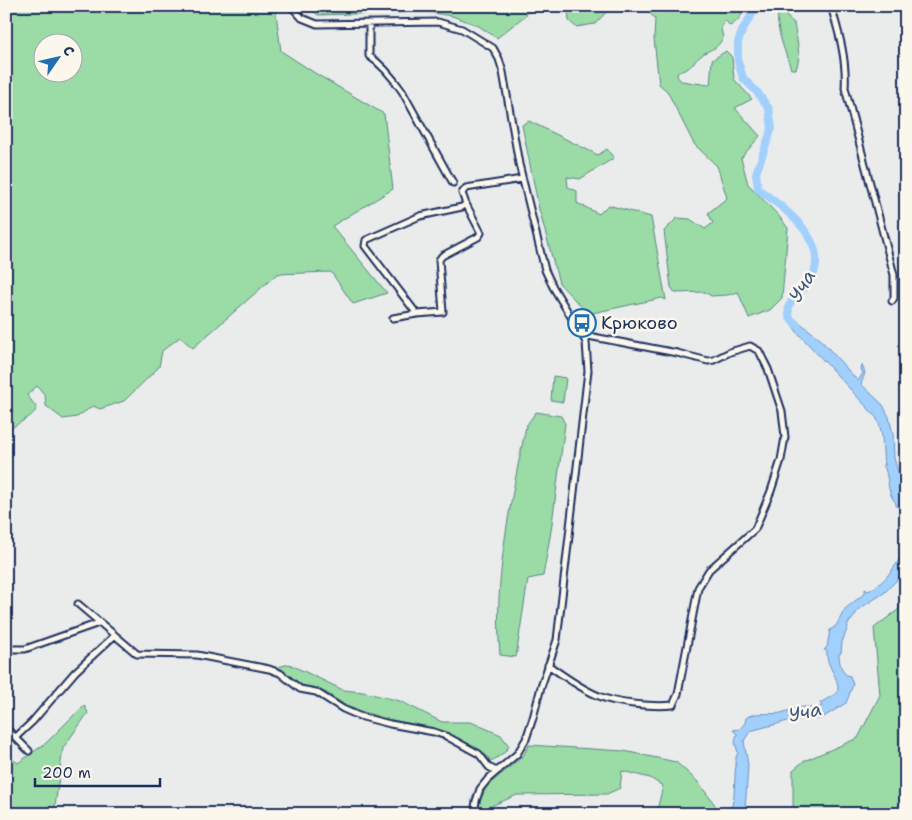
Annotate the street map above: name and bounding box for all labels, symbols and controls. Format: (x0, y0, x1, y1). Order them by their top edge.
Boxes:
north arrow (32, 32, 82, 82)
text: С (59, 42, 79, 59)
water label: Уча (783, 265, 821, 307)
bus stop icon: Крюково (567, 308, 597, 338)
place label: Крюково (601, 311, 678, 335)
water label: Уча (786, 696, 824, 728)
scale bar (35, 755, 160, 787)
text: 200 m (42, 763, 91, 783)

